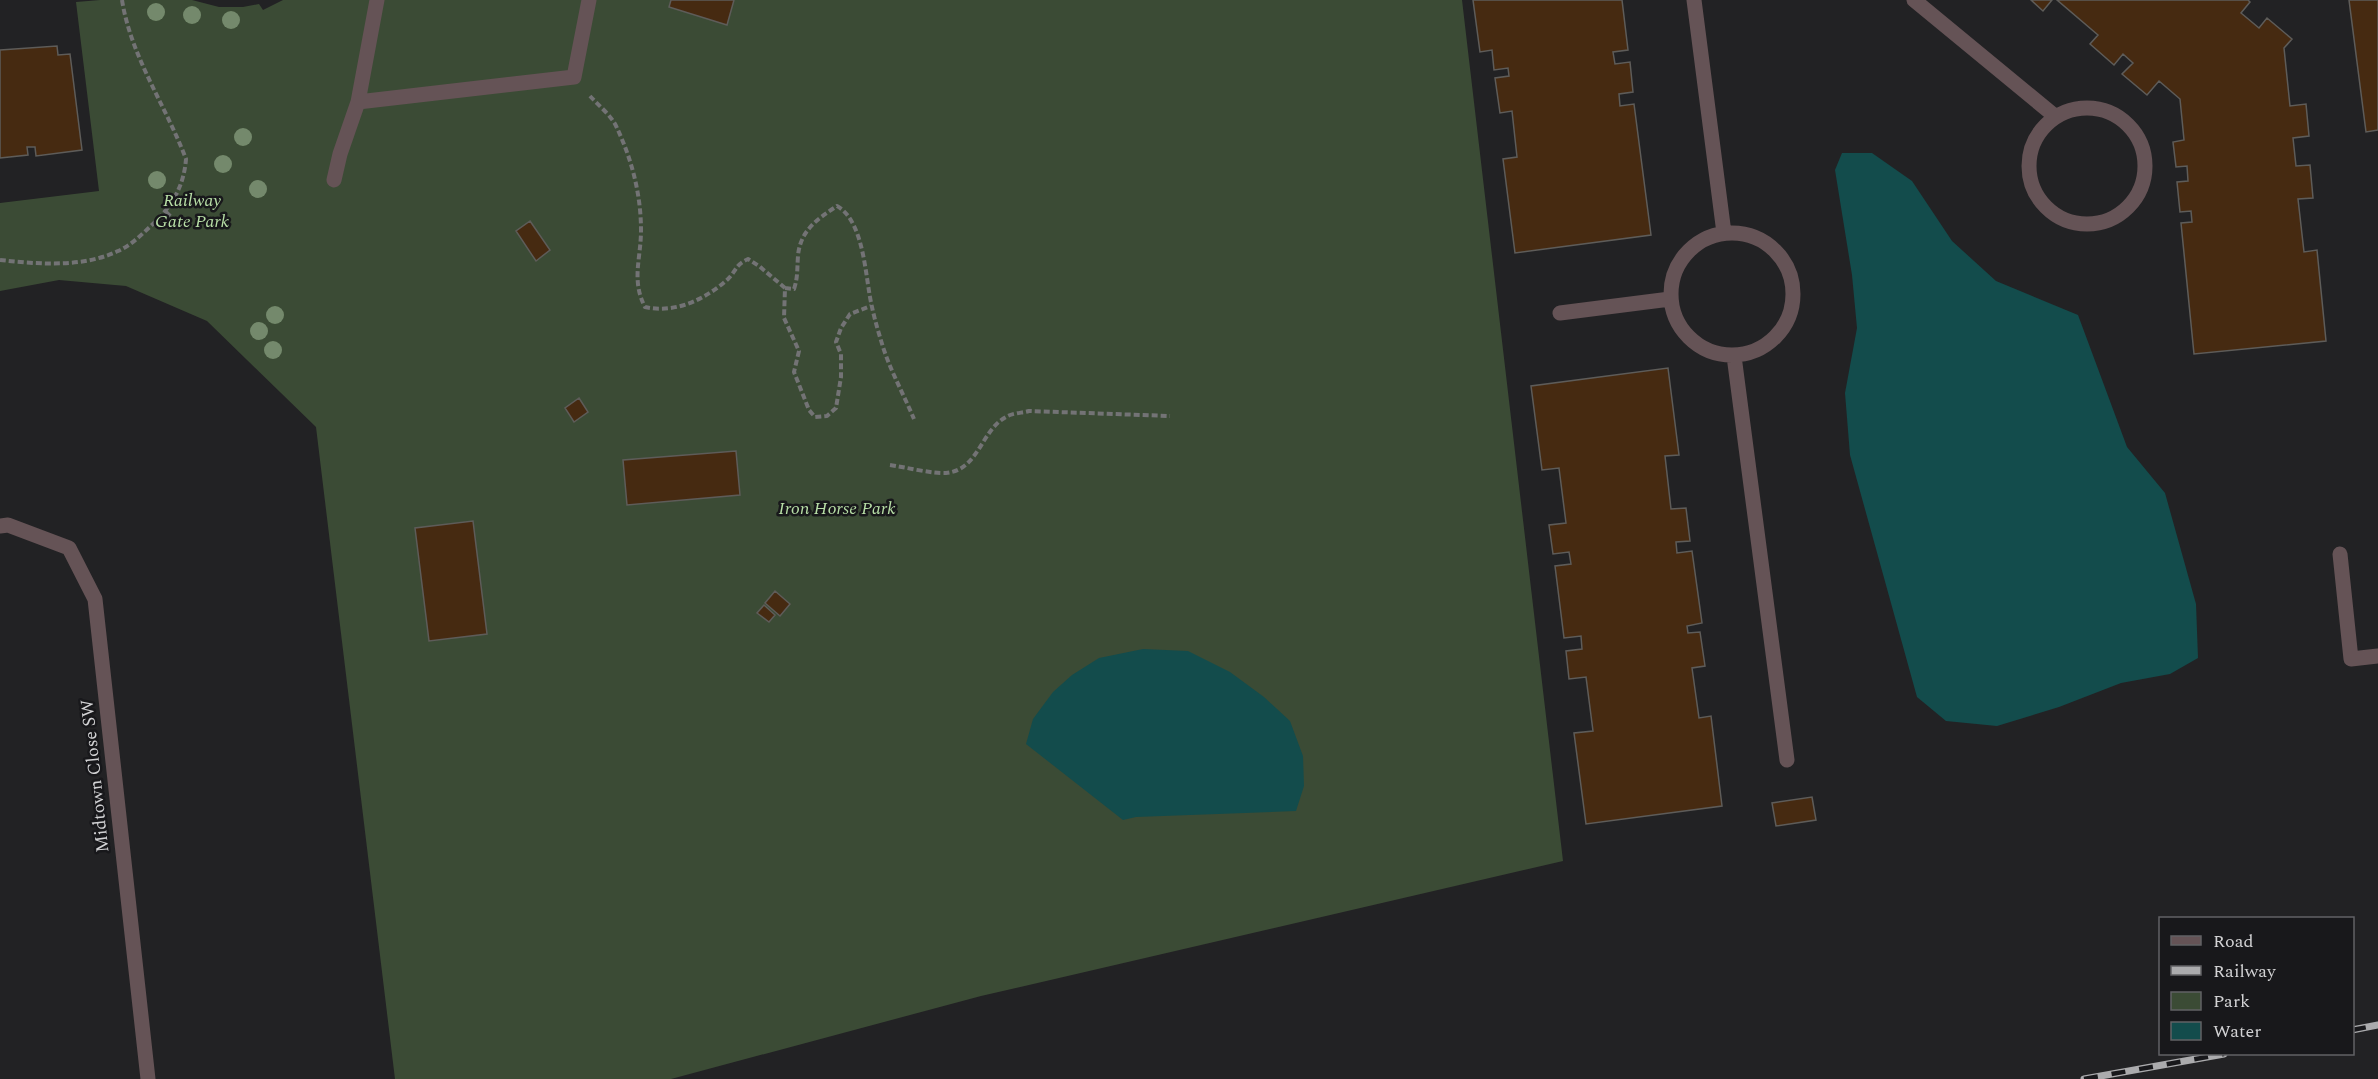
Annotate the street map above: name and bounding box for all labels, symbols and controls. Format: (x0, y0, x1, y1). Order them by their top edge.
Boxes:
park label: Railway Gate Park (155, 187, 230, 235)
park label: Iron Horse Park (778, 495, 896, 522)
street label: Midtown Close SW (73, 698, 116, 854)
legend (2159, 917, 2354, 1055)
text: Road (2213, 928, 2254, 955)
text: Railway (2213, 958, 2277, 985)
text: Park (2213, 988, 2250, 1015)
text: Water (2213, 1018, 2261, 1045)

